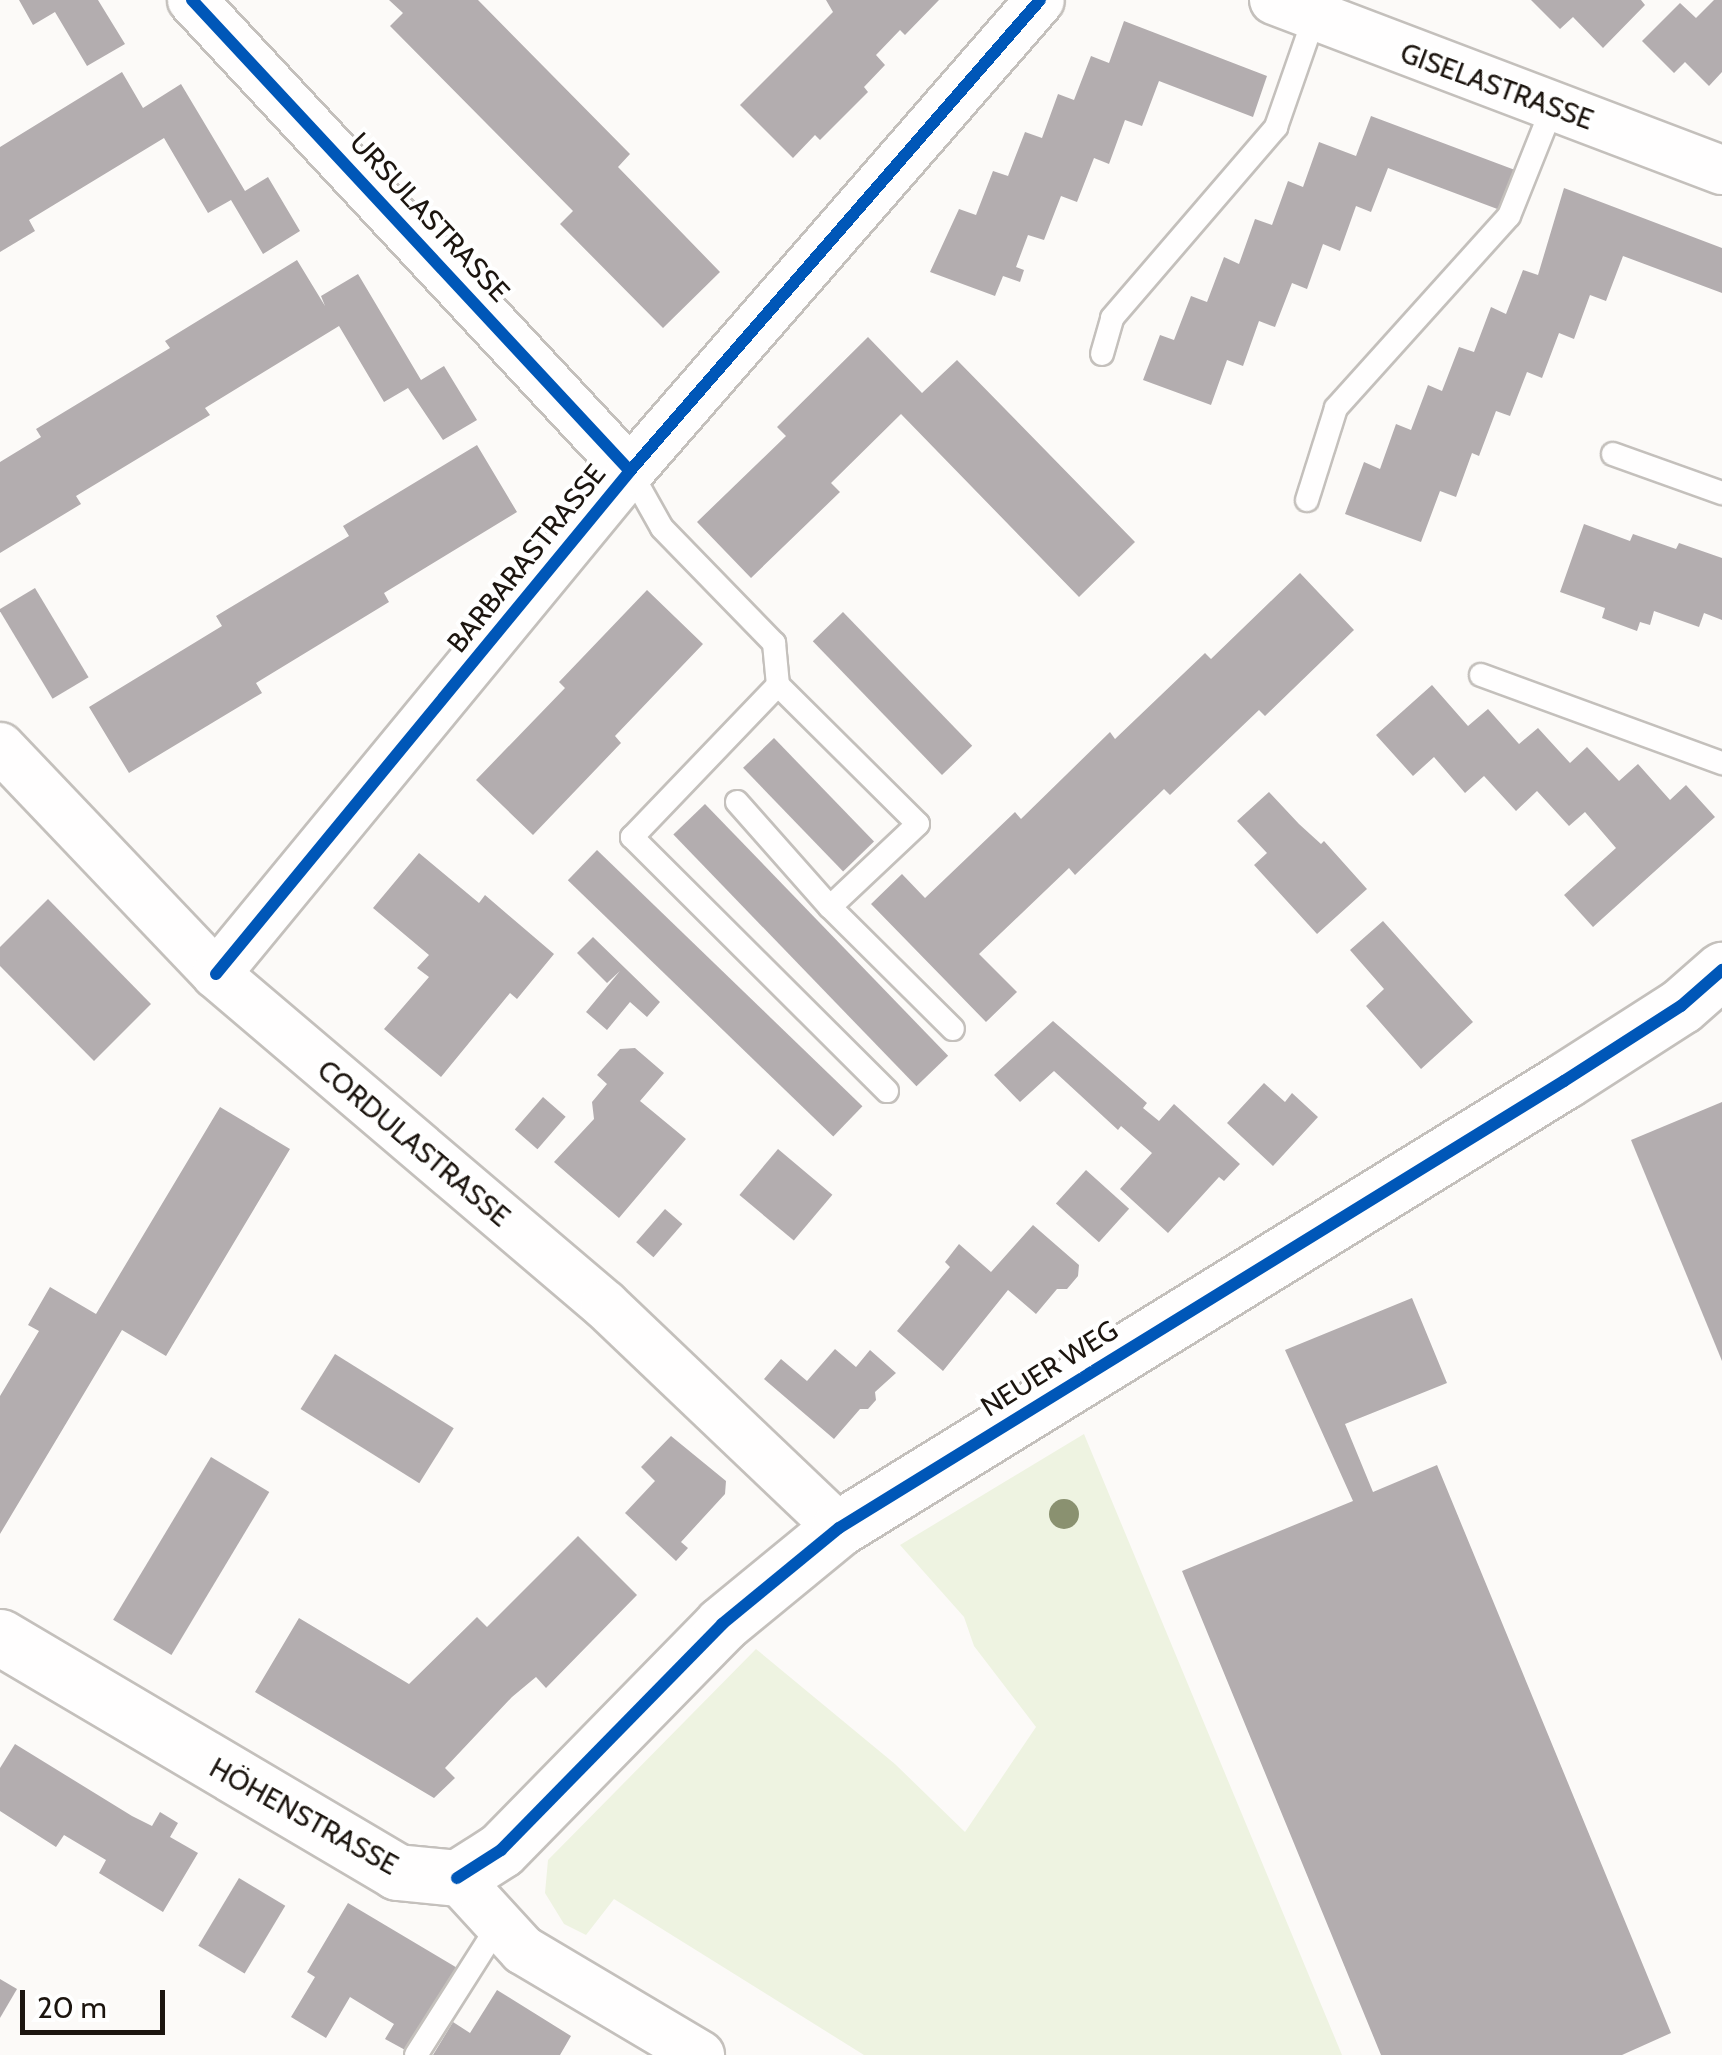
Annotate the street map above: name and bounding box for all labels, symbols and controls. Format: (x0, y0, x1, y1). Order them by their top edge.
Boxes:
street label: GISELASTRASSE (1396, 36, 1598, 136)
street label: URSULASTRASSE (343, 126, 517, 308)
street label: BARBARASTRASSE (440, 457, 612, 659)
street label: CORDULASTRASSE (311, 1053, 517, 1233)
street label: NEUER WEG (975, 1313, 1123, 1423)
street label: HÖHENSTRASSE (204, 1750, 404, 1882)
scale bar (25, 1970, 170, 2032)
text: 20 m (37, 1989, 107, 2026)

